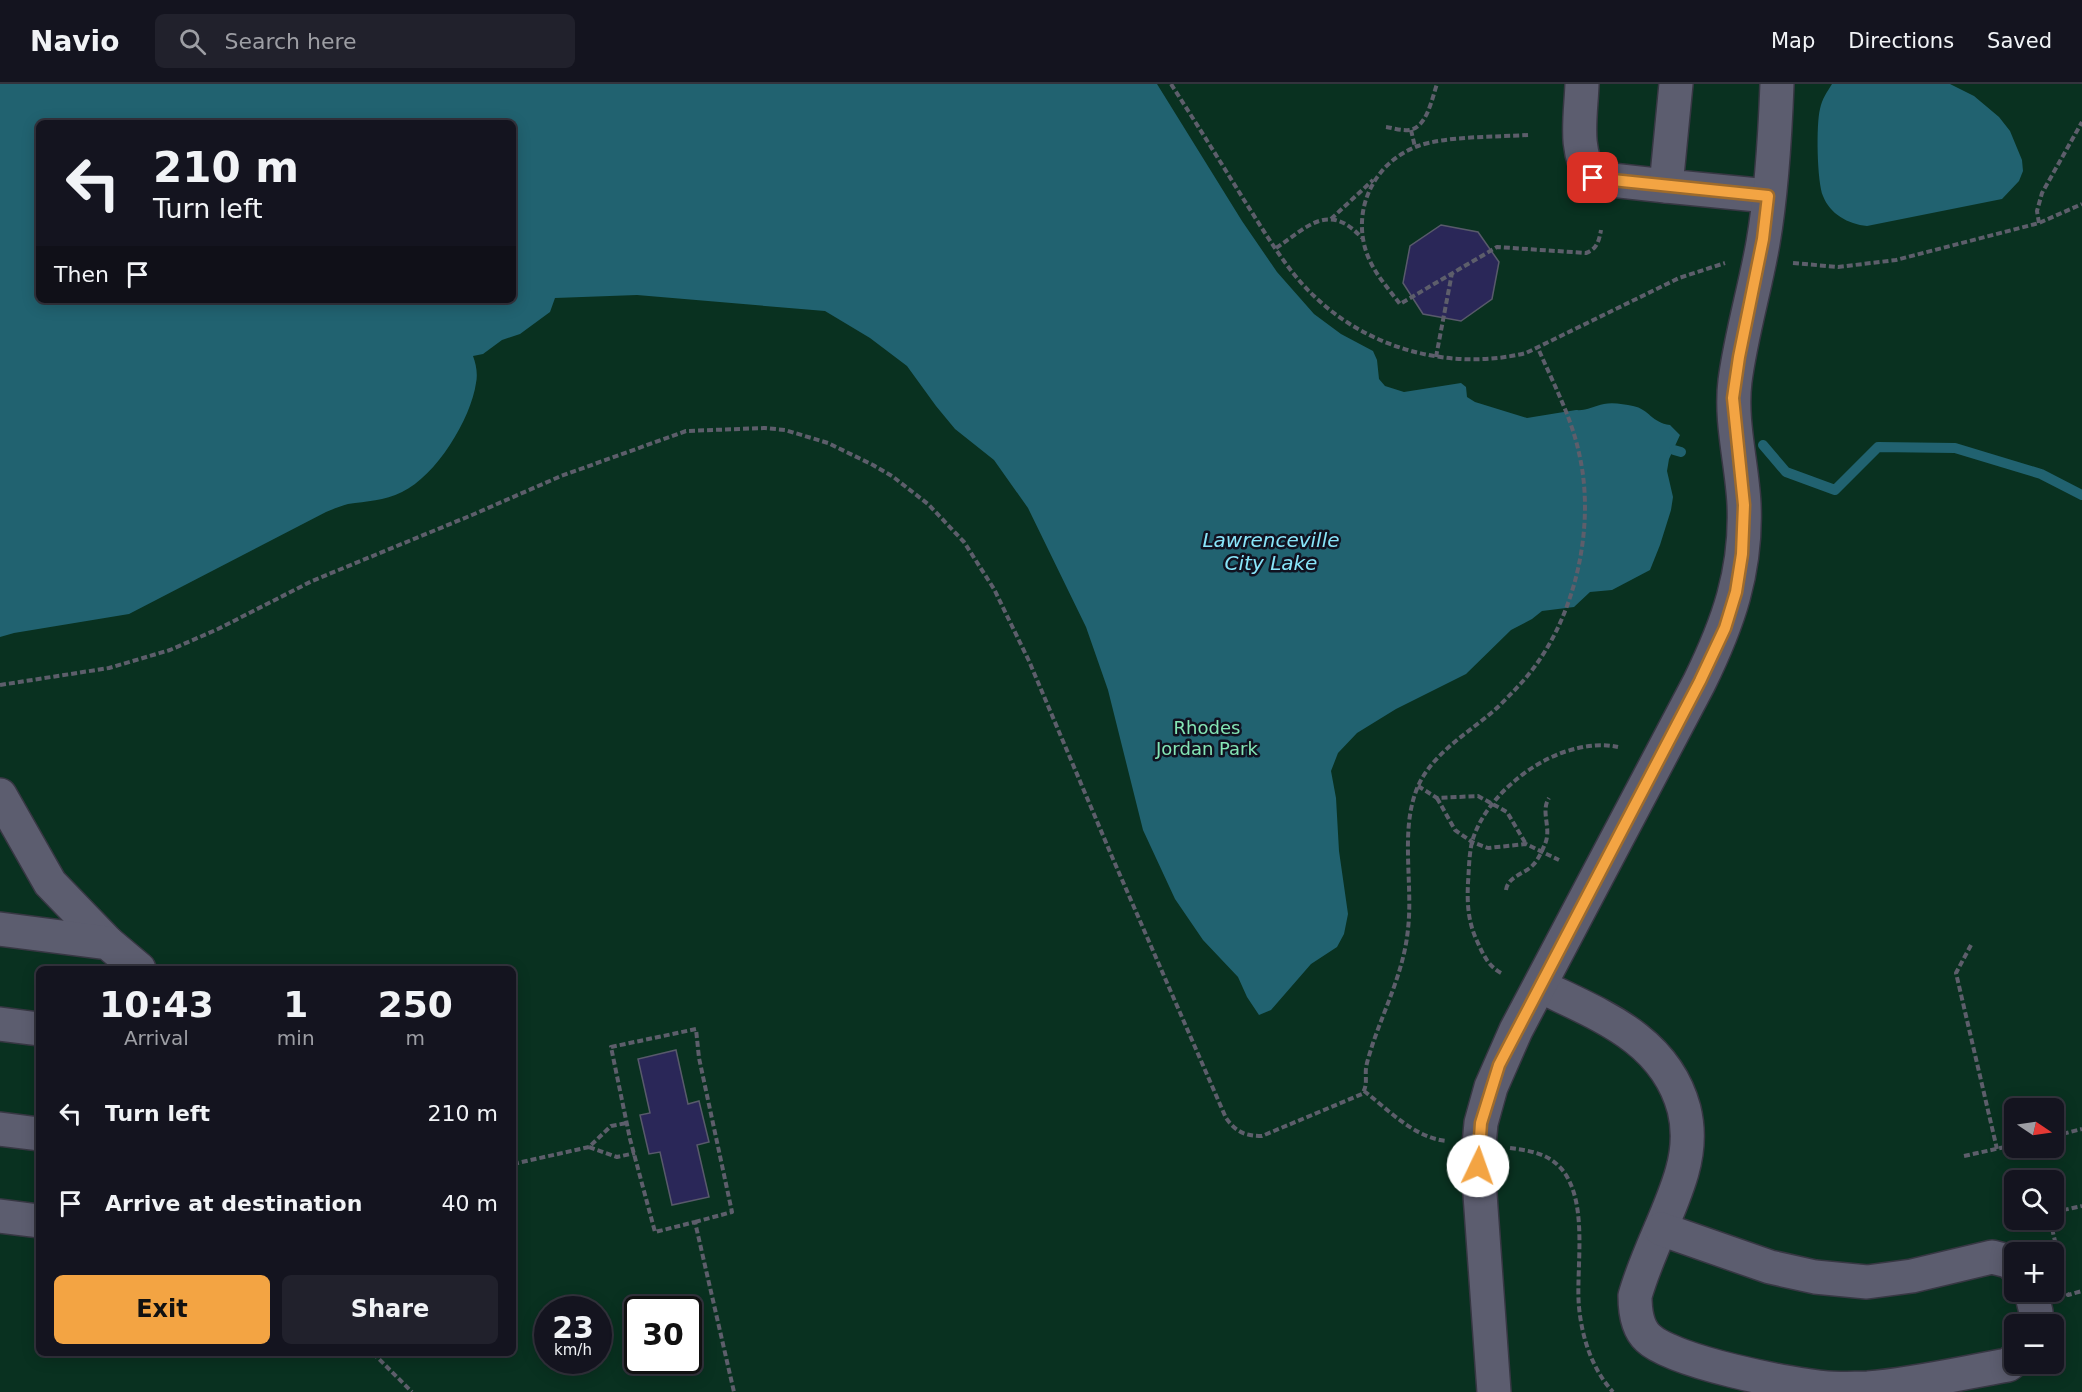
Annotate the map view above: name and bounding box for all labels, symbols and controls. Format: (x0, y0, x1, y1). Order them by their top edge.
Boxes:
search box (155, 14, 575, 68)
text: Navio (30, 25, 119, 58)
icon: search (176, 25, 209, 58)
text: Search here (224, 29, 357, 54)
text: Map (1771, 29, 1815, 53)
text: Directions (1848, 29, 1954, 53)
text: Saved (1987, 29, 2052, 53)
text: 210 m (153, 143, 299, 192)
icon: left (54, 144, 132, 222)
pin (1567, 152, 1618, 203)
icon: arrive (1576, 161, 1609, 194)
text: Turn left (153, 193, 263, 224)
icon: arrive (121, 258, 154, 291)
text: Then (54, 262, 109, 287)
water label: Lawrenceville City Lake (1202, 528, 1340, 575)
park label: Rhodes Jordan Park (1155, 717, 1259, 759)
text: 10:43 (99, 984, 214, 1025)
text: 1 (283, 984, 308, 1025)
text: 250 (378, 984, 453, 1025)
text: Arrival (124, 1026, 189, 1050)
text: min (277, 1026, 315, 1050)
text: m (406, 1026, 425, 1050)
icon: left (54, 1097, 87, 1130)
north arrow (2004, 1098, 2064, 1158)
map controls (2004, 1098, 2064, 1374)
text: Turn left (105, 1101, 210, 1126)
text: 210 m (428, 1101, 498, 1126)
position arrow (1446, 1134, 1510, 1198)
button: search (2004, 1170, 2064, 1230)
icon: arrive (54, 1187, 87, 1220)
text: Arrive at destination (105, 1191, 362, 1216)
text: 40 m (442, 1191, 498, 1216)
button: + (2004, 1242, 2064, 1302)
button: Exit (54, 1275, 270, 1344)
button: Share (282, 1275, 498, 1344)
speed limit sign: 30 (624, 1296, 702, 1374)
text: 23 (552, 1310, 594, 1345)
button: − (2004, 1314, 2064, 1374)
text: km/h (554, 1341, 592, 1359)

